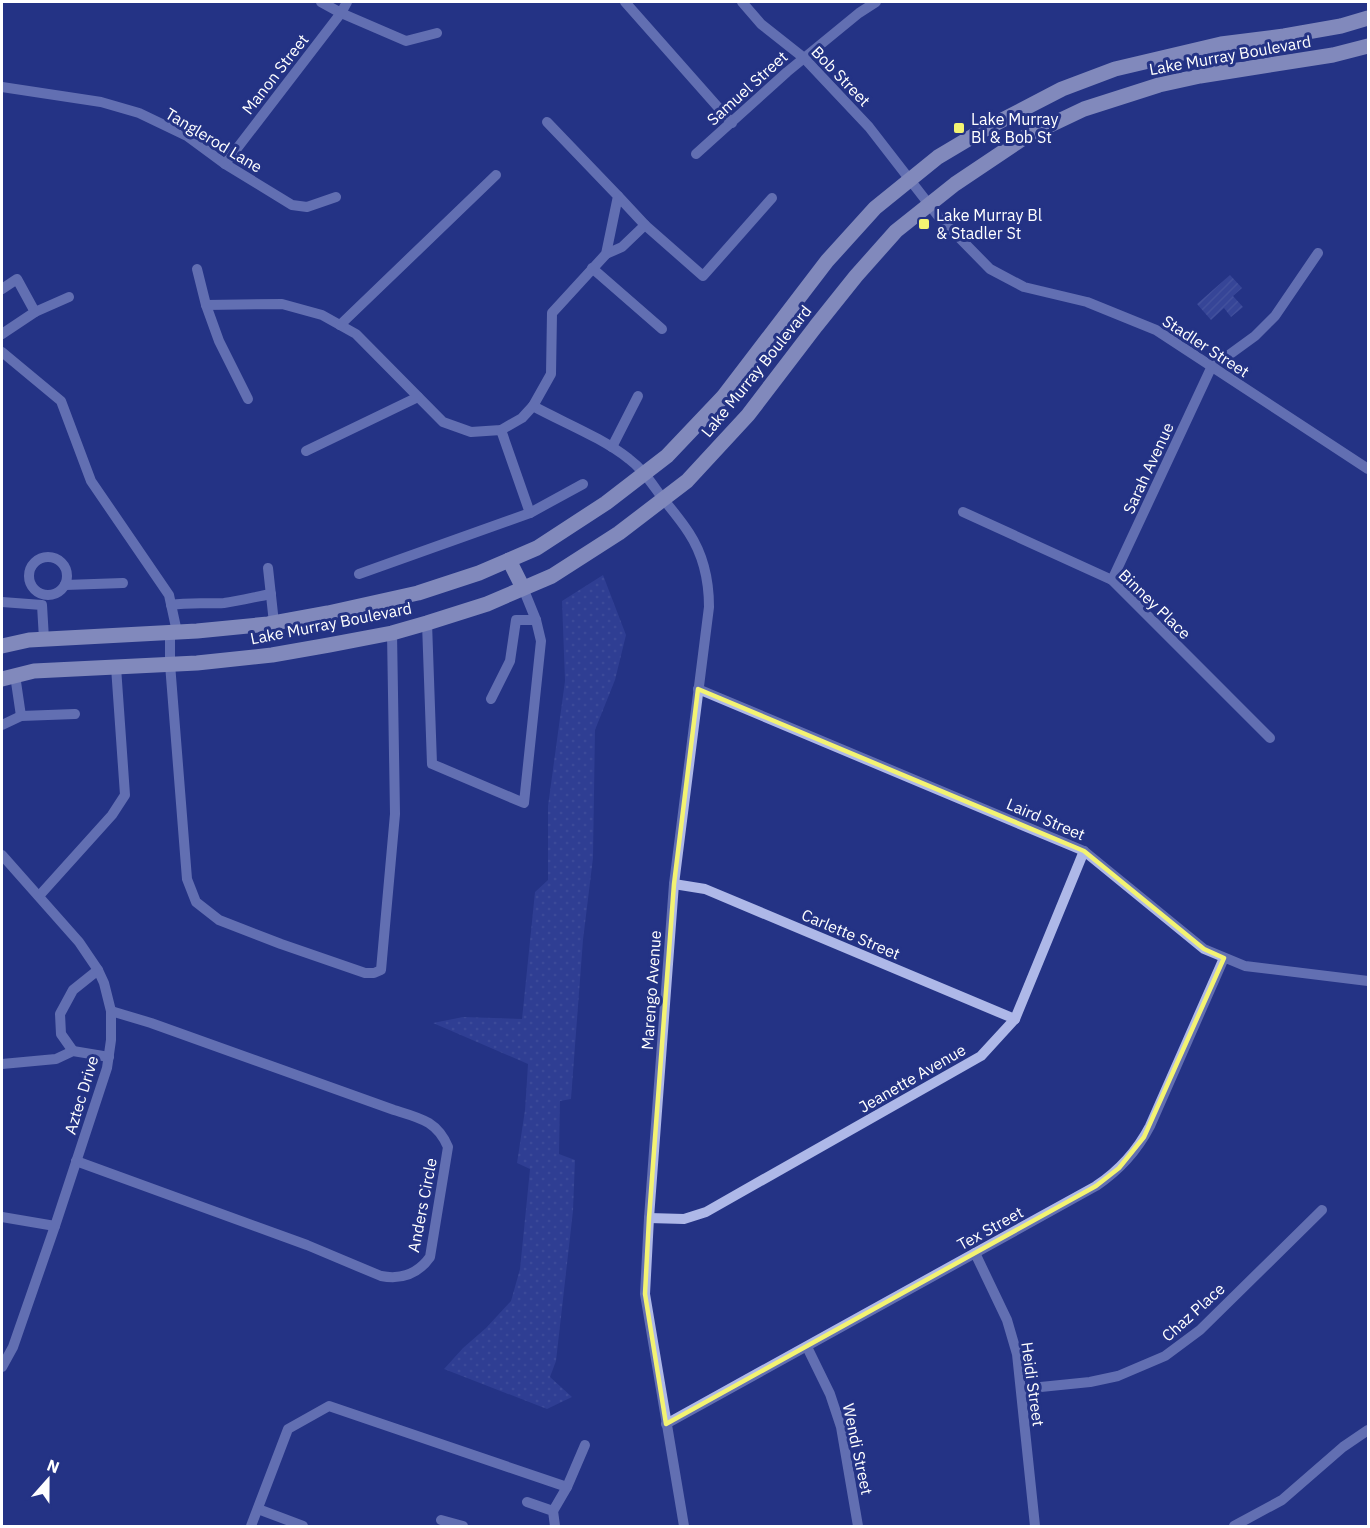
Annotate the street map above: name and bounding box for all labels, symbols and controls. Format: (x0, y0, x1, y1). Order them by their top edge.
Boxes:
street label: Manon Street (237, 30, 313, 118)
street label: Lake Murray Boulevard (1147, 31, 1313, 79)
street label: Bob Street (807, 42, 875, 110)
street label: Samuel Street (703, 47, 791, 129)
street label: Tanglerod Lane (162, 103, 266, 177)
place label: Lake Murray Bl & Bob St (971, 109, 1058, 147)
marker: Lake Murray Bl & Bob St (952, 121, 966, 135)
place label: Lake Murray Bl & Stadler St (936, 205, 1042, 243)
marker: Lake Murray Bl & Stadler St (917, 217, 931, 231)
street label: Lake Murray Boulevard (697, 301, 815, 441)
street label: Stadler Street (1159, 311, 1253, 381)
street label: Sarah Avenue (1118, 419, 1178, 517)
street label: Binney Place (1115, 565, 1195, 643)
street label: Lake Murray Boulevard (249, 598, 413, 648)
street label: Laird Street (1004, 794, 1088, 844)
street label: Carlette Street (799, 904, 903, 964)
street label: Marengo Avenue (637, 929, 665, 1050)
street label: Jeanette Avenue (855, 1039, 969, 1117)
street label: Aztec Drive (60, 1053, 102, 1137)
street label: Anders Circle (403, 1156, 441, 1254)
street label: Tex Street (953, 1202, 1027, 1254)
street label: Chaz Place (1157, 1278, 1229, 1346)
street label: Heidi Street (1017, 1340, 1049, 1428)
street label: Wendi Street (839, 1402, 877, 1496)
north arrow (18, 1450, 78, 1510)
text: N (44, 1455, 62, 1477)

